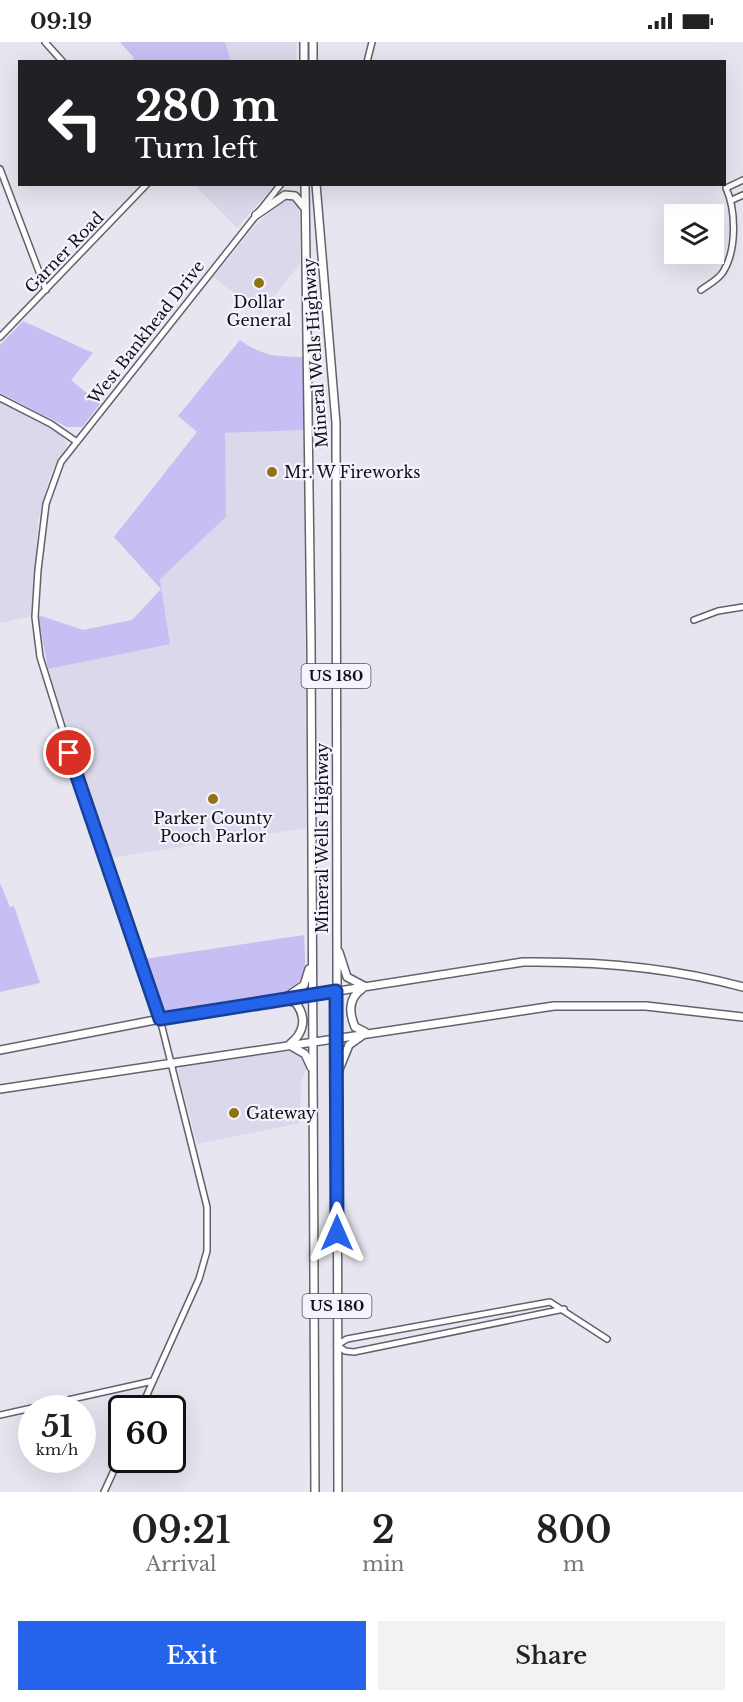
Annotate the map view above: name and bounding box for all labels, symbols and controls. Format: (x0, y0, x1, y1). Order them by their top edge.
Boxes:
text: 09:19 (30, 8, 92, 35)
text: 280 m (135, 80, 278, 132)
icon: left (36, 84, 114, 162)
text: Turn left (135, 132, 258, 165)
map controls (664, 204, 724, 264)
button: layers (664, 204, 724, 264)
street label: Garner Road (20, 207, 108, 297)
street label: West Bankhead Drive (83, 256, 208, 409)
street label: Mineral Wells Highway (298, 257, 332, 449)
marker: Dollar General (252, 276, 266, 290)
place label: Dollar General (227, 292, 291, 330)
place label: Mr. W Fireworks (284, 462, 421, 482)
marker: Mr. W Fireworks (265, 465, 279, 479)
road number: US 180 (302, 664, 370, 688)
pin (43, 727, 94, 778)
icon: arrive (52, 736, 85, 769)
street label: Mineral Wells Highway (312, 742, 332, 933)
marker: Parker County Pooch Parlor (206, 792, 220, 806)
place label: Parker County Pooch Parlor (154, 808, 273, 846)
place label: Gateway (246, 1103, 317, 1123)
marker: Gateway (227, 1106, 241, 1120)
position arrow (305, 1201, 369, 1265)
road number: US 180 (302, 1294, 372, 1318)
speed limit sign: 60 (108, 1395, 186, 1473)
text: 51 (42, 1408, 72, 1445)
text: km/h (36, 1440, 78, 1459)
text: 09:21 (131, 1508, 231, 1553)
text: 2 (372, 1508, 395, 1553)
text: 800 (536, 1508, 612, 1553)
text: Arrival (146, 1552, 217, 1576)
text: min (362, 1552, 404, 1576)
text: m (563, 1552, 584, 1576)
button: Exit (18, 1621, 366, 1690)
button: Share (378, 1621, 725, 1690)

